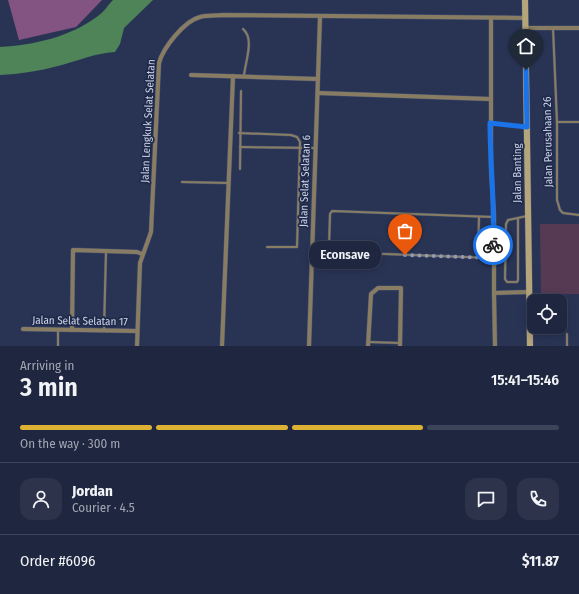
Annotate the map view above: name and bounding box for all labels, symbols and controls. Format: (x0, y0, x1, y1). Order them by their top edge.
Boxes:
pin (509, 29, 543, 70)
icon: home (515, 35, 537, 57)
street label: Jalan Lengkuk Selat Selatan (138, 59, 158, 183)
street label: Jalan Perusahaan 26 (541, 96, 555, 187)
street label: Jalan Selat Selatan 6 (297, 134, 313, 227)
street label: Jalan Banting (511, 142, 524, 203)
pin (388, 214, 422, 255)
icon: bag (394, 220, 416, 242)
courier (473, 225, 513, 265)
icon: bike (482, 234, 504, 256)
callout: Econsave (309, 241, 381, 269)
text: Econsave (320, 247, 370, 262)
map controls (527, 294, 567, 334)
button: locate (527, 294, 567, 334)
street label: Jalan Selat Selatan 17 (32, 314, 128, 328)
text: Arriving in (20, 358, 74, 373)
text: 15:41–15:46 (491, 371, 559, 389)
text: 3 min (20, 372, 78, 403)
text: On the way · 300 m (20, 436, 120, 451)
button: person (20, 478, 62, 520)
button: chat (465, 478, 507, 520)
button: phone (517, 478, 559, 520)
text: Jordan (72, 482, 113, 500)
text: Courier · 4.5 (72, 500, 135, 515)
text: Order #6096 (20, 552, 95, 570)
text: $11.87 (522, 552, 559, 570)

